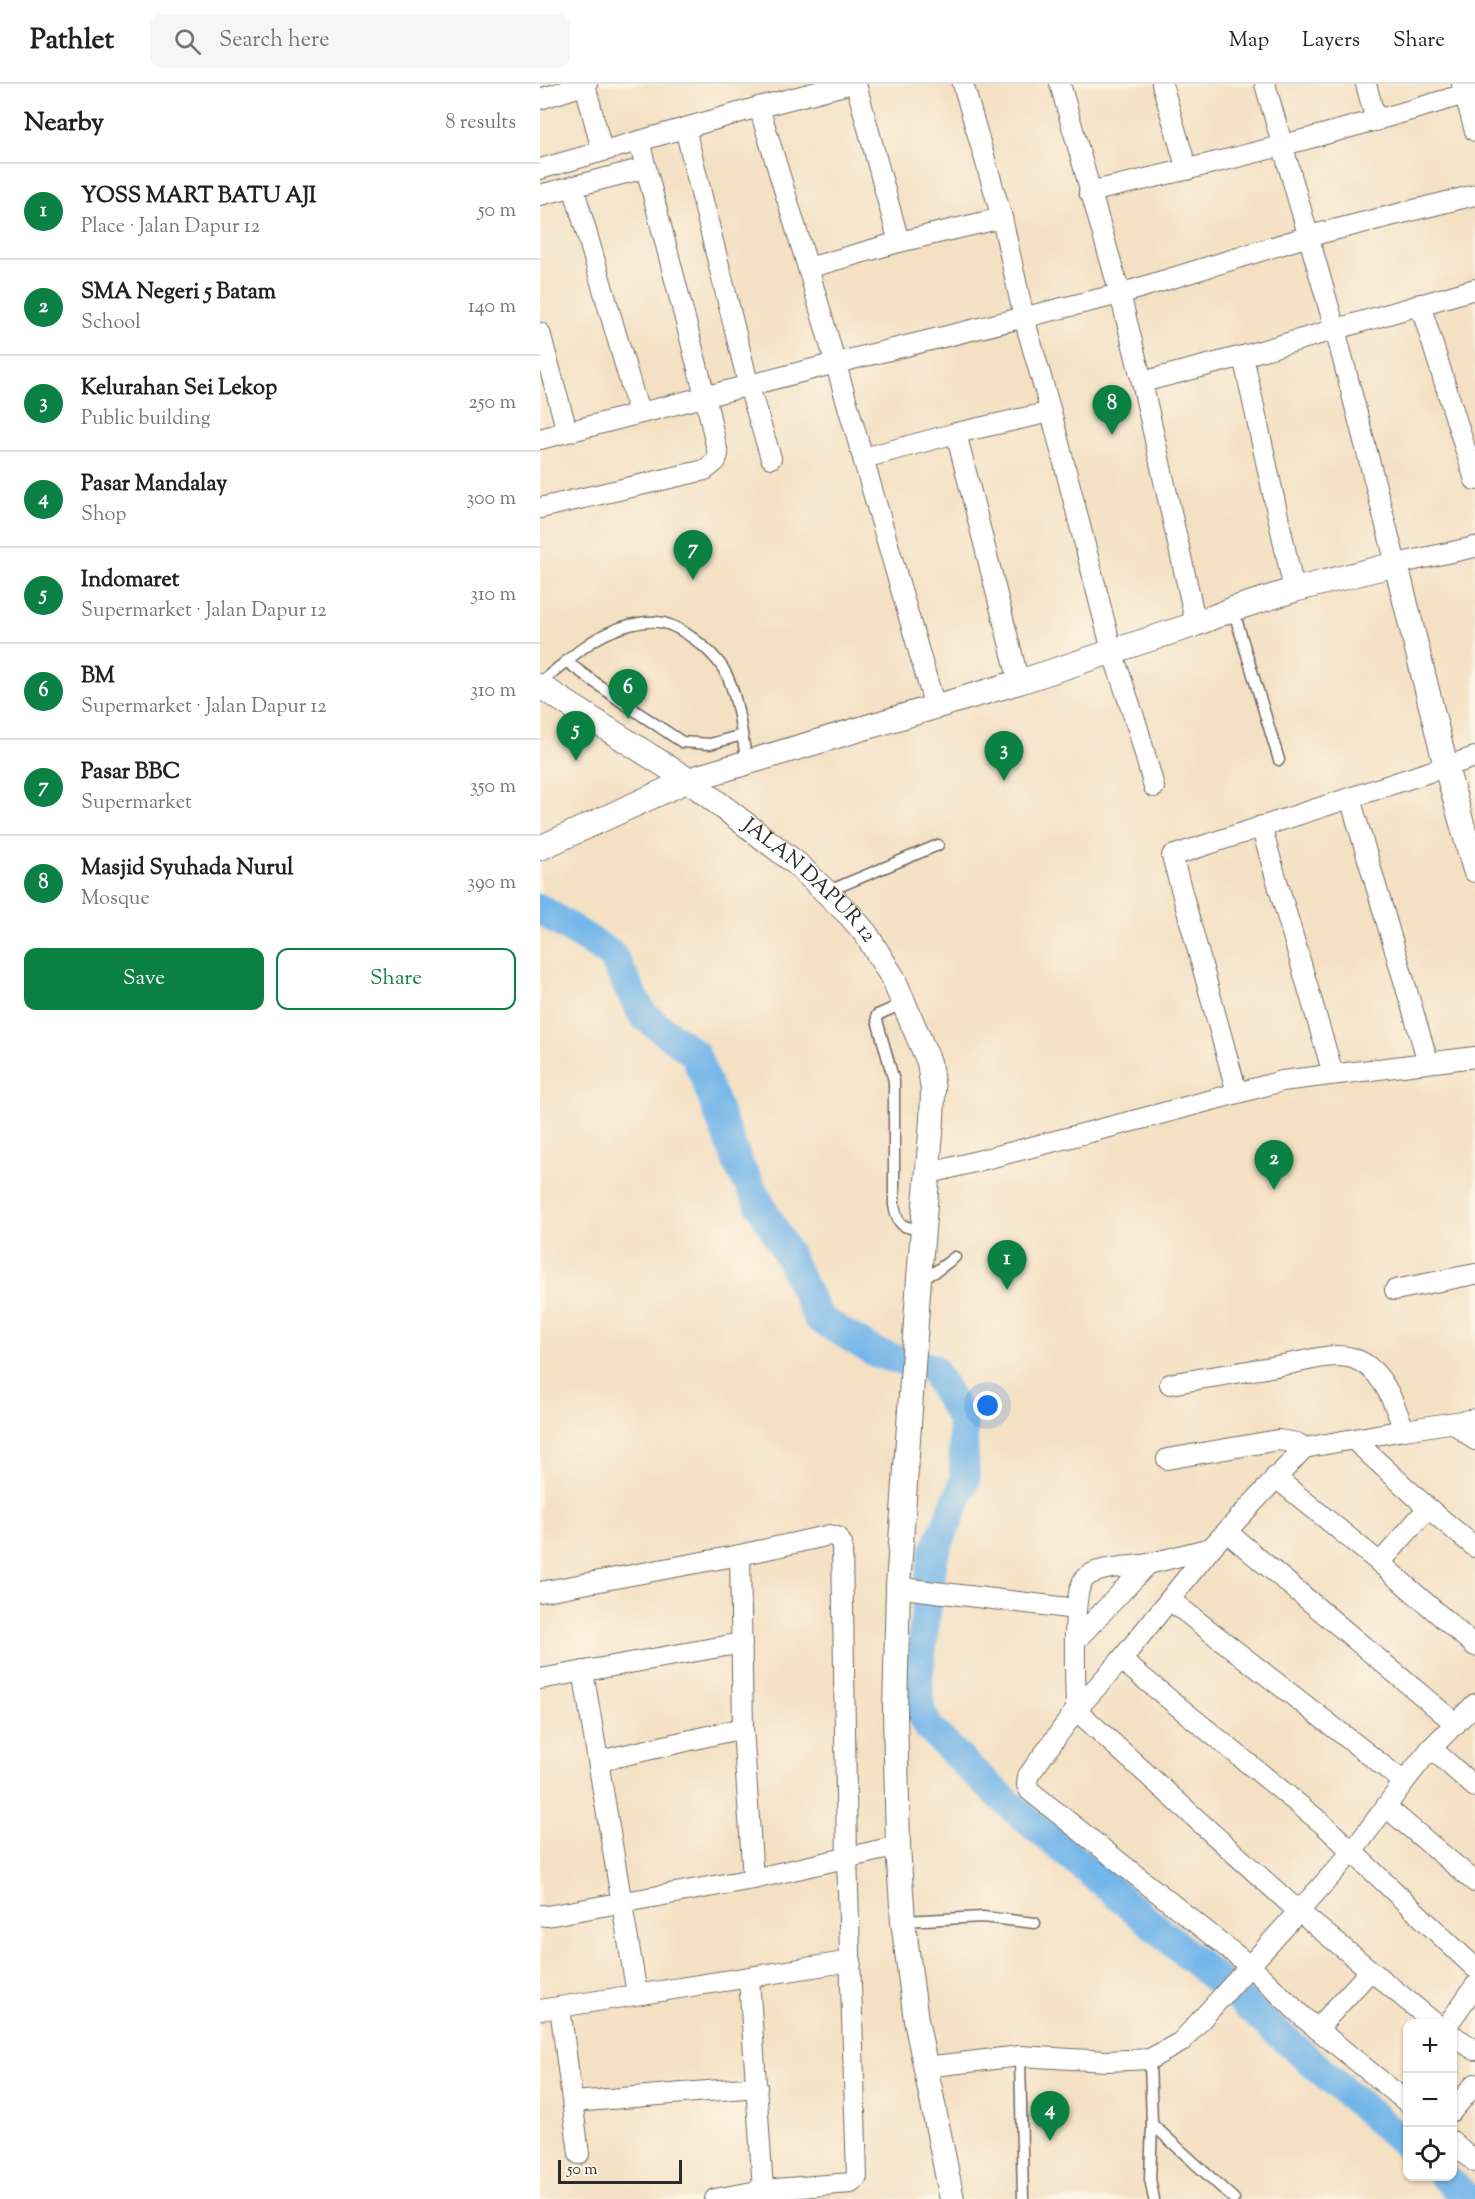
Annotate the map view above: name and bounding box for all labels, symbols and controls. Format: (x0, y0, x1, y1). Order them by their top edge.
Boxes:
search box (150, 14, 570, 68)
text: Pathlet (30, 21, 114, 61)
icon: search (171, 25, 204, 58)
text: Search here (219, 25, 329, 57)
text: Map (1229, 26, 1269, 56)
text: Layers (1302, 26, 1360, 56)
text: Share (1393, 26, 1445, 56)
text: Nearby (24, 105, 104, 142)
text: 8 results (445, 109, 516, 138)
text: YOSS MART BATU AJI (81, 181, 316, 213)
text: 1 (40, 197, 47, 226)
text: 50 m (478, 197, 516, 226)
text: Place · Jalan Dapur 12 (81, 213, 260, 242)
text: SMA Negeri 5 Batam (81, 277, 276, 309)
text: 2 (39, 293, 48, 322)
text: 140 m (468, 293, 516, 322)
text: School (81, 309, 141, 338)
text: Kelurahan Sei Lekop (81, 373, 277, 405)
pin: 8 (1092, 386, 1132, 435)
text: 3 (39, 389, 48, 418)
text: 250 m (468, 389, 516, 418)
text: Public building (81, 405, 211, 434)
text: Pasar Mandalay (81, 469, 227, 501)
text: 4 (38, 485, 49, 514)
text: 300 m (466, 485, 516, 514)
text: Shop (81, 501, 126, 530)
pin: 7 (674, 530, 712, 580)
text: Indomaret (81, 565, 179, 597)
text: 5 (40, 581, 47, 610)
text: 310 m (470, 581, 516, 610)
text: Supermarket · Jalan Dapur 12 (81, 597, 327, 626)
text: BM (81, 661, 115, 693)
pin: 6 (608, 670, 647, 719)
text: 6 (39, 677, 48, 706)
text: 310 m (470, 677, 516, 706)
text: Supermarket · Jalan Dapur 12 (81, 693, 327, 722)
pin: 5 (556, 712, 596, 761)
pin: 3 (984, 732, 1024, 781)
text: Pasar BBC (81, 757, 180, 789)
text: 7 (38, 773, 49, 802)
text: 350 m (470, 773, 516, 802)
text: Supermarket (81, 789, 192, 818)
street label: JALAN DAPUR 12 (735, 811, 883, 949)
text: Masjid Syuhada Nurul (81, 853, 293, 885)
text: 8 (39, 869, 49, 898)
text: 390 m (467, 869, 516, 898)
text: Mosque (81, 885, 150, 914)
button: Save (24, 948, 264, 1010)
button: Share (276, 948, 516, 1010)
pin: 2 (1254, 1140, 1294, 1190)
pin: 1 (988, 1240, 1026, 1290)
your location (973, 1391, 1002, 1420)
map controls (1403, 2019, 1457, 2181)
button: + (1403, 2019, 1457, 2073)
button: − (1403, 2073, 1457, 2127)
pin: 4 (1030, 2092, 1070, 2141)
button: locate (1403, 2127, 1457, 2181)
scale bar (558, 2157, 682, 2184)
text: 50 m (567, 2159, 598, 2182)

